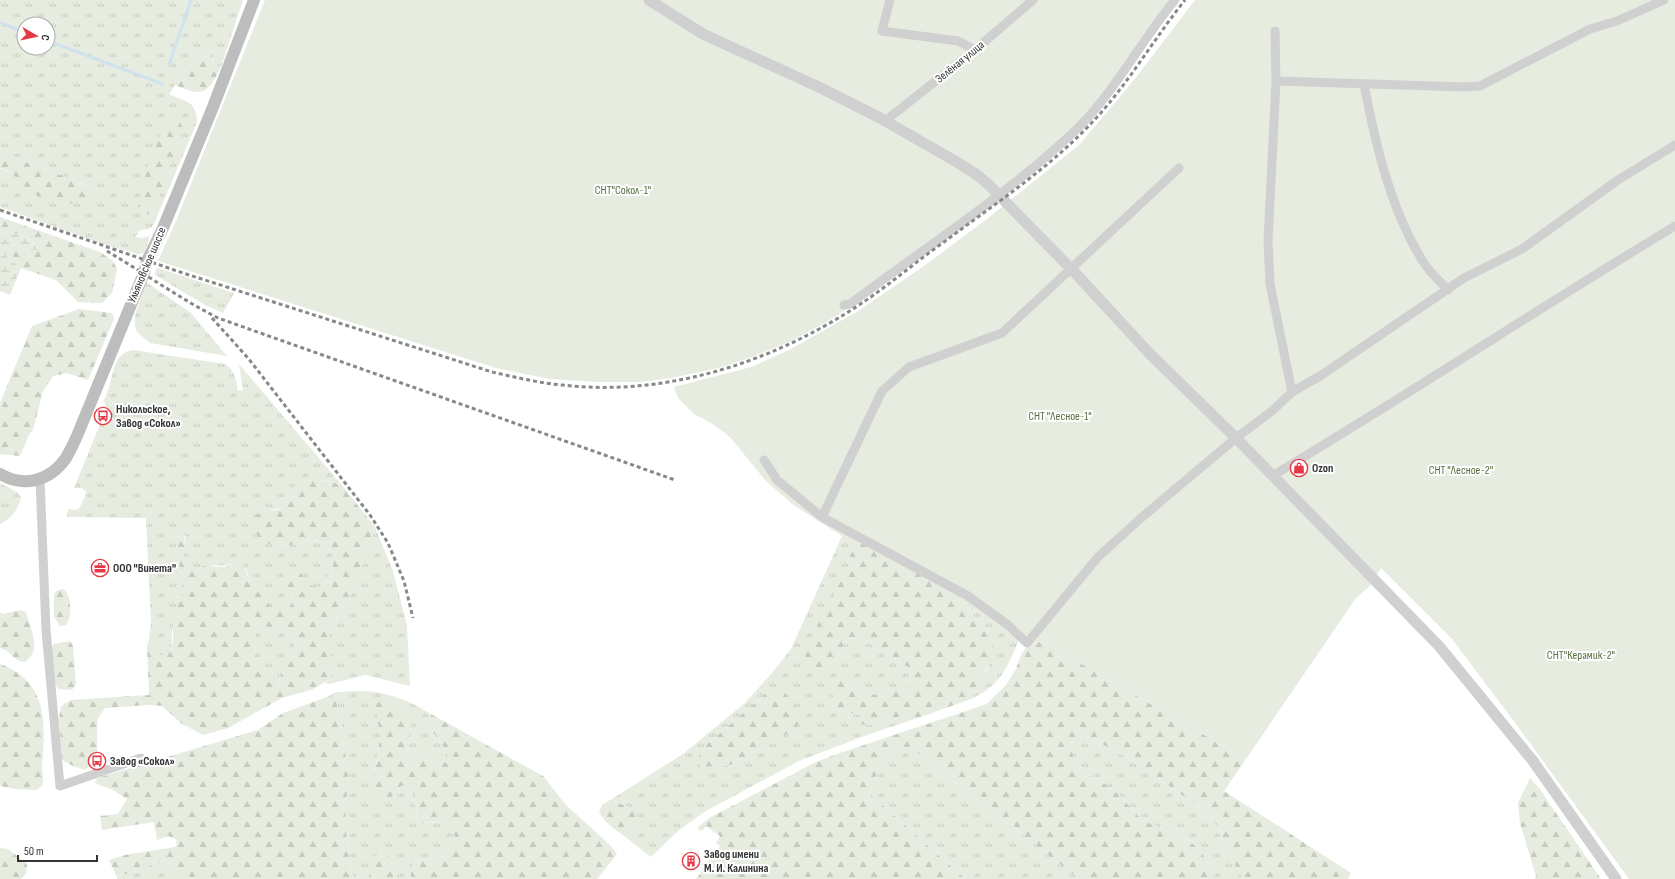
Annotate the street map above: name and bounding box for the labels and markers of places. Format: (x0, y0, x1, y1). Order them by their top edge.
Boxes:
place label: Никольское, Завод «Сокол» (116, 402, 181, 431)
bus stop icon: Никольское, Завод «Сокол» (93, 406, 113, 426)
shop icon: Ozon (1289, 458, 1309, 478)
place label: Ozon (1312, 461, 1333, 476)
office icon: ООО "Винета" (90, 558, 110, 578)
place label: ООО "Винета" (113, 561, 176, 576)
bus stop icon: Завод «Сокол» (87, 751, 107, 771)
place label: Завод «Сокол» (110, 754, 175, 769)
place label: Завод имени М. И. Калинина (704, 847, 769, 876)
building icon: Завод имени М. И. Калинина (681, 851, 701, 871)

